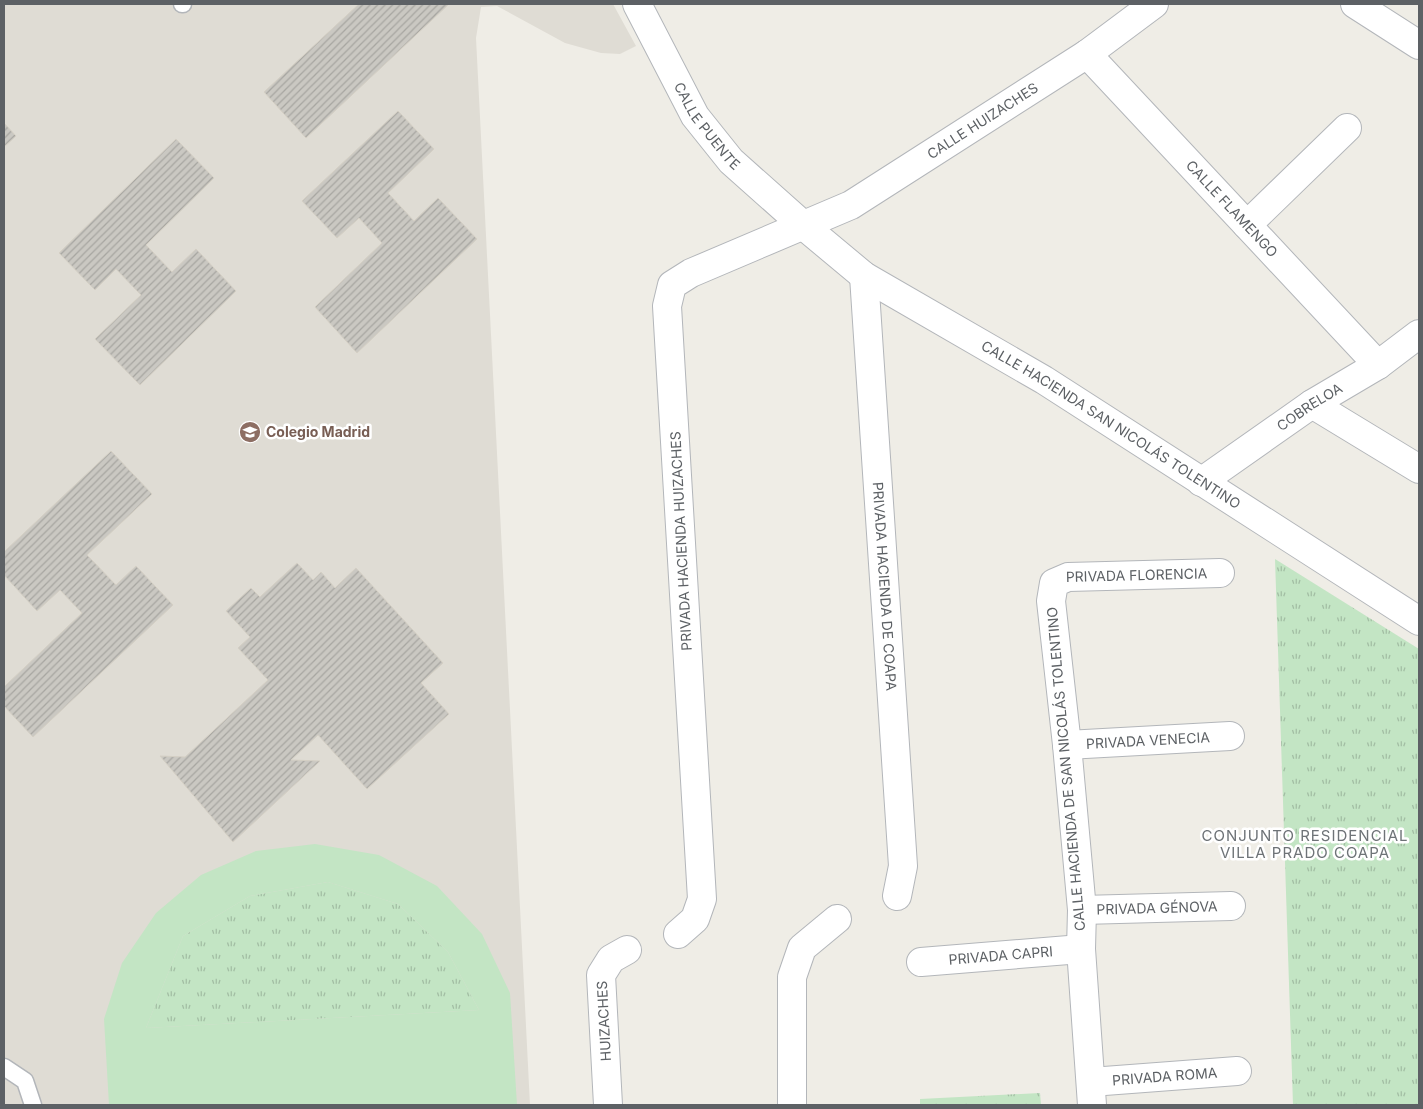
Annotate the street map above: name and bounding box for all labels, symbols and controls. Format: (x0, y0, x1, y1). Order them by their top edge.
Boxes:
street label: CALLE PUENTE (671, 79, 744, 173)
street label: CALLE HUIZACHES (924, 79, 1041, 162)
street label: CALLE FLAMENGO (1183, 156, 1282, 260)
street label: CALLE HACIENDA SAN NICOLÁS TOLENTINO (979, 337, 1244, 512)
street label: COBRELOA (1273, 379, 1345, 434)
school or university icon: Colegio Madrid (238, 420, 262, 444)
place label: Colegio Madrid (266, 423, 370, 440)
street label: PRIVADA HACIENDA HUIZACHES (666, 431, 695, 651)
street label: PRIVADA HACIENDA DE COAPA (870, 481, 900, 692)
street label: PRIVADA FLORENCIA (1066, 564, 1208, 585)
street label: CALLE HACIENDA DE SAN NICOLÁS TOLENTINO (1043, 606, 1088, 932)
street label: PRIVADA VENECIA (1085, 728, 1211, 752)
district label: CONJUNTO RESIDENCIAL VILLA PRADO COAPA (1202, 826, 1408, 862)
street label: PRIVADA GÉNOVA (1096, 897, 1218, 918)
street label: PRIVADA CAPRI (948, 942, 1054, 968)
street label: HUIZACHES (593, 980, 614, 1062)
street label: PRIVADA ROMA (1112, 1063, 1218, 1088)

